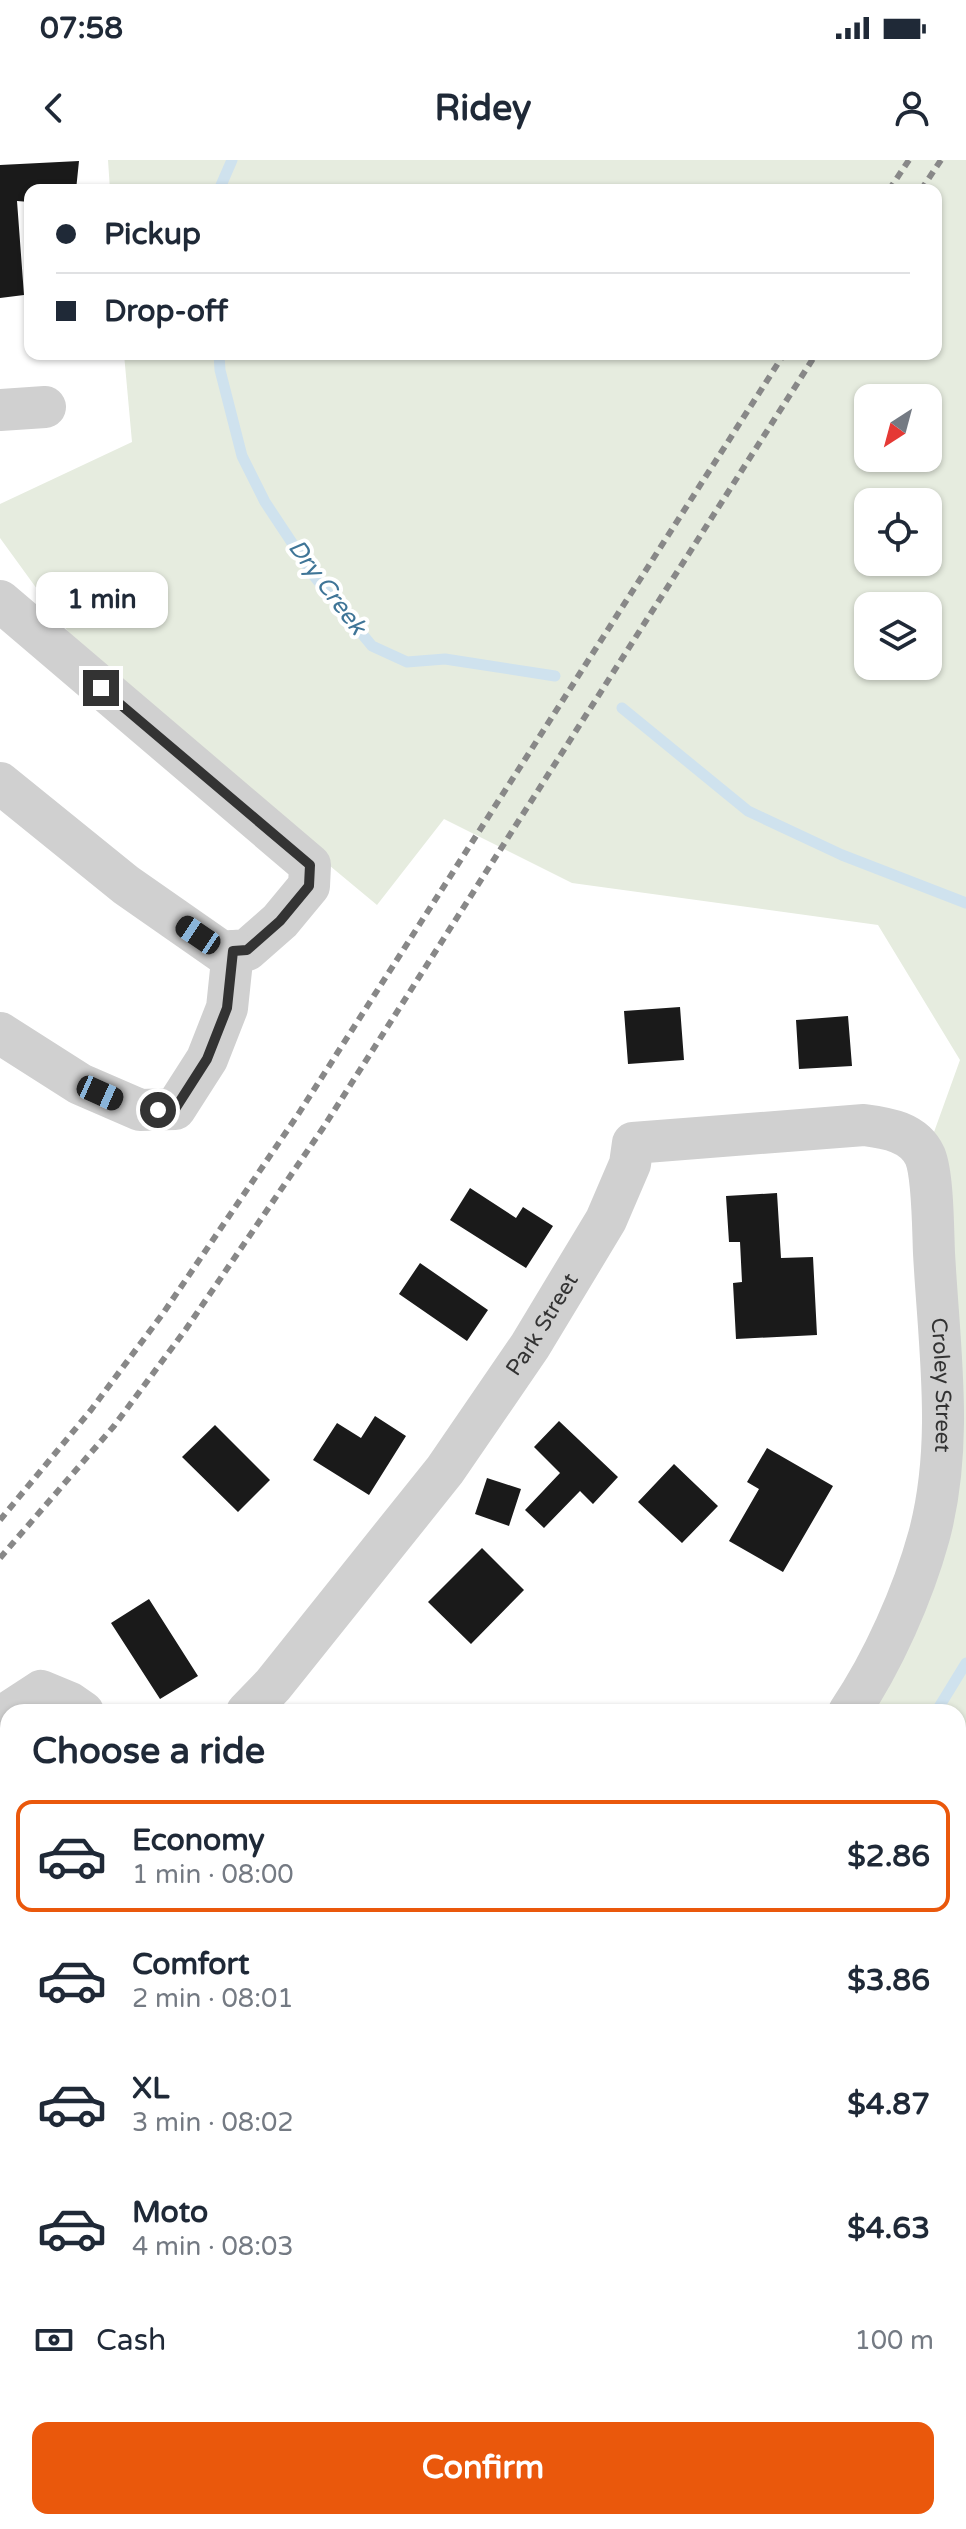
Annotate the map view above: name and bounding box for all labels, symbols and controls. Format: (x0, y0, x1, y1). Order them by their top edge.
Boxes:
text: 07:58 (40, 10, 123, 47)
icon: back (32, 86, 76, 130)
icon: person (890, 86, 934, 130)
text: Ridey (435, 87, 531, 130)
text: Pickup (104, 216, 201, 253)
text: Drop-off (104, 293, 228, 330)
north arrow (854, 384, 942, 472)
map controls (854, 384, 942, 680)
button: locate (854, 488, 942, 576)
water label: Dry Creek (282, 534, 373, 642)
callout: 1 min (35, 572, 167, 628)
text: 1 min (67, 584, 137, 615)
button: layers (854, 592, 942, 680)
route end (83, 670, 119, 706)
car (171, 912, 225, 958)
car (73, 1072, 127, 1114)
route start (140, 1092, 176, 1128)
street label: Park Street (501, 1268, 584, 1381)
street label: Croley Street (925, 1317, 956, 1453)
text: Choose a ride (32, 1730, 265, 1773)
icon: car (36, 1820, 108, 1892)
text: Economy (132, 1822, 265, 1859)
text: $2.86 (847, 1838, 930, 1875)
text: 1 min · 08:00 (132, 1859, 294, 1890)
icon: car (36, 1944, 108, 2016)
text: Comfort (132, 1946, 250, 1983)
text: $3.86 (847, 1962, 930, 1999)
text: 2 min · 08:01 (132, 1983, 294, 2014)
icon: car (36, 2068, 108, 2140)
text: XL (132, 2070, 169, 2107)
text: $4.87 (847, 2086, 930, 2123)
text: 3 min · 08:02 (132, 2107, 294, 2138)
icon: car (36, 2192, 108, 2264)
text: Moto (132, 2194, 208, 2231)
text: $4.63 (847, 2210, 930, 2247)
text: 4 min · 08:03 (132, 2231, 294, 2262)
icon: cash (32, 2318, 76, 2362)
text: Cash (96, 2322, 166, 2359)
text: 100 m (854, 2325, 934, 2356)
button: Confirm (32, 2422, 934, 2514)

